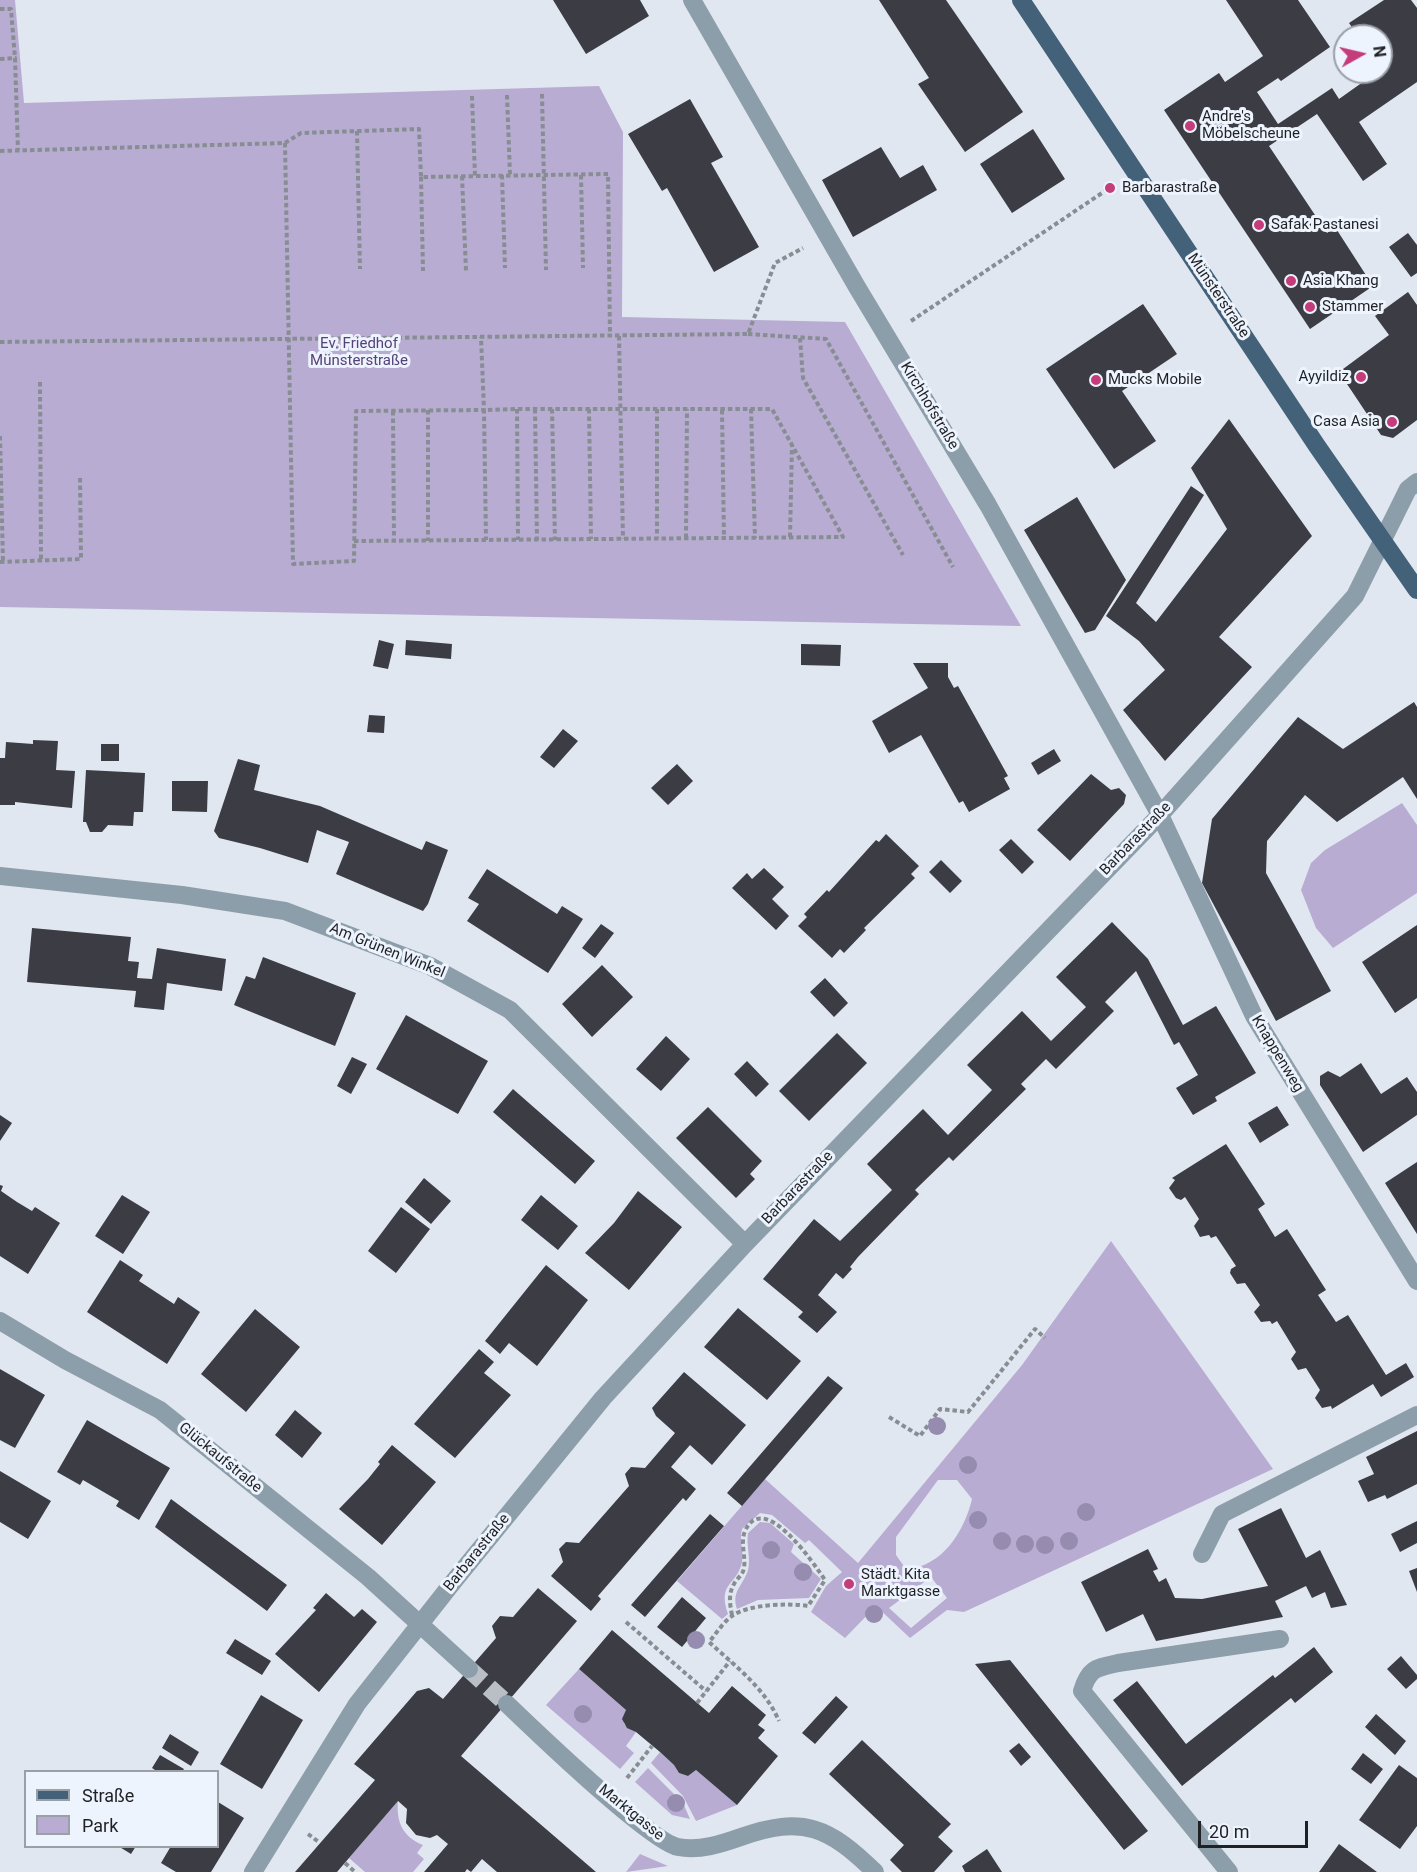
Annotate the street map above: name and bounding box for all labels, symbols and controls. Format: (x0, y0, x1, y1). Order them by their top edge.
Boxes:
north arrow (1333, 24, 1393, 84)
text: N (1369, 45, 1390, 59)
place label: Andre's Möbelscheune (1202, 108, 1300, 143)
marker: Andre's Möbelscheune (1183, 119, 1197, 133)
place label: Barbarastraße (1122, 179, 1217, 197)
marker: Barbarastraße (1103, 181, 1117, 195)
place label: Safak Pastanesi (1271, 216, 1379, 234)
marker: Safak Pastanesi (1252, 218, 1266, 232)
street label: Münsterstraße (1183, 250, 1253, 342)
place label: Asia Khang (1303, 272, 1379, 290)
marker: Asia Khang (1284, 274, 1298, 288)
place label: Stammer (1322, 298, 1383, 316)
marker: Stammer (1303, 300, 1317, 314)
park label: Ev. Friedhof Münsterstraße (310, 335, 408, 370)
street label: Kirchhofstraße (896, 359, 962, 453)
place label: Ayyildiz (1299, 368, 1349, 386)
marker: Ayyildiz (1354, 370, 1368, 384)
place label: Mucks Mobile (1108, 371, 1202, 389)
marker: Mucks Mobile (1089, 373, 1103, 387)
place label: Casa Asia (1313, 413, 1380, 431)
marker: Casa Asia (1385, 415, 1399, 429)
street label: Barbarastraße (1097, 799, 1175, 879)
street label: Am Grünen Winkel (327, 920, 447, 982)
street label: Knappenweg (1247, 1012, 1307, 1096)
street label: Barbarastraße (759, 1148, 837, 1228)
street label: Glückaufstraße (175, 1419, 265, 1497)
street label: Barbarastraße (440, 1511, 514, 1595)
place label: Städt. Kita Marktgasse (861, 1566, 940, 1601)
marker: Städt. Kita Marktgasse (842, 1577, 856, 1591)
legend (24, 1770, 219, 1848)
street label: Marktgasse (595, 1781, 667, 1845)
text: Straße (82, 1785, 134, 1806)
scale bar (1201, 1809, 1310, 1847)
text: Park (82, 1815, 118, 1836)
text: 20 m (1209, 1821, 1249, 1842)

